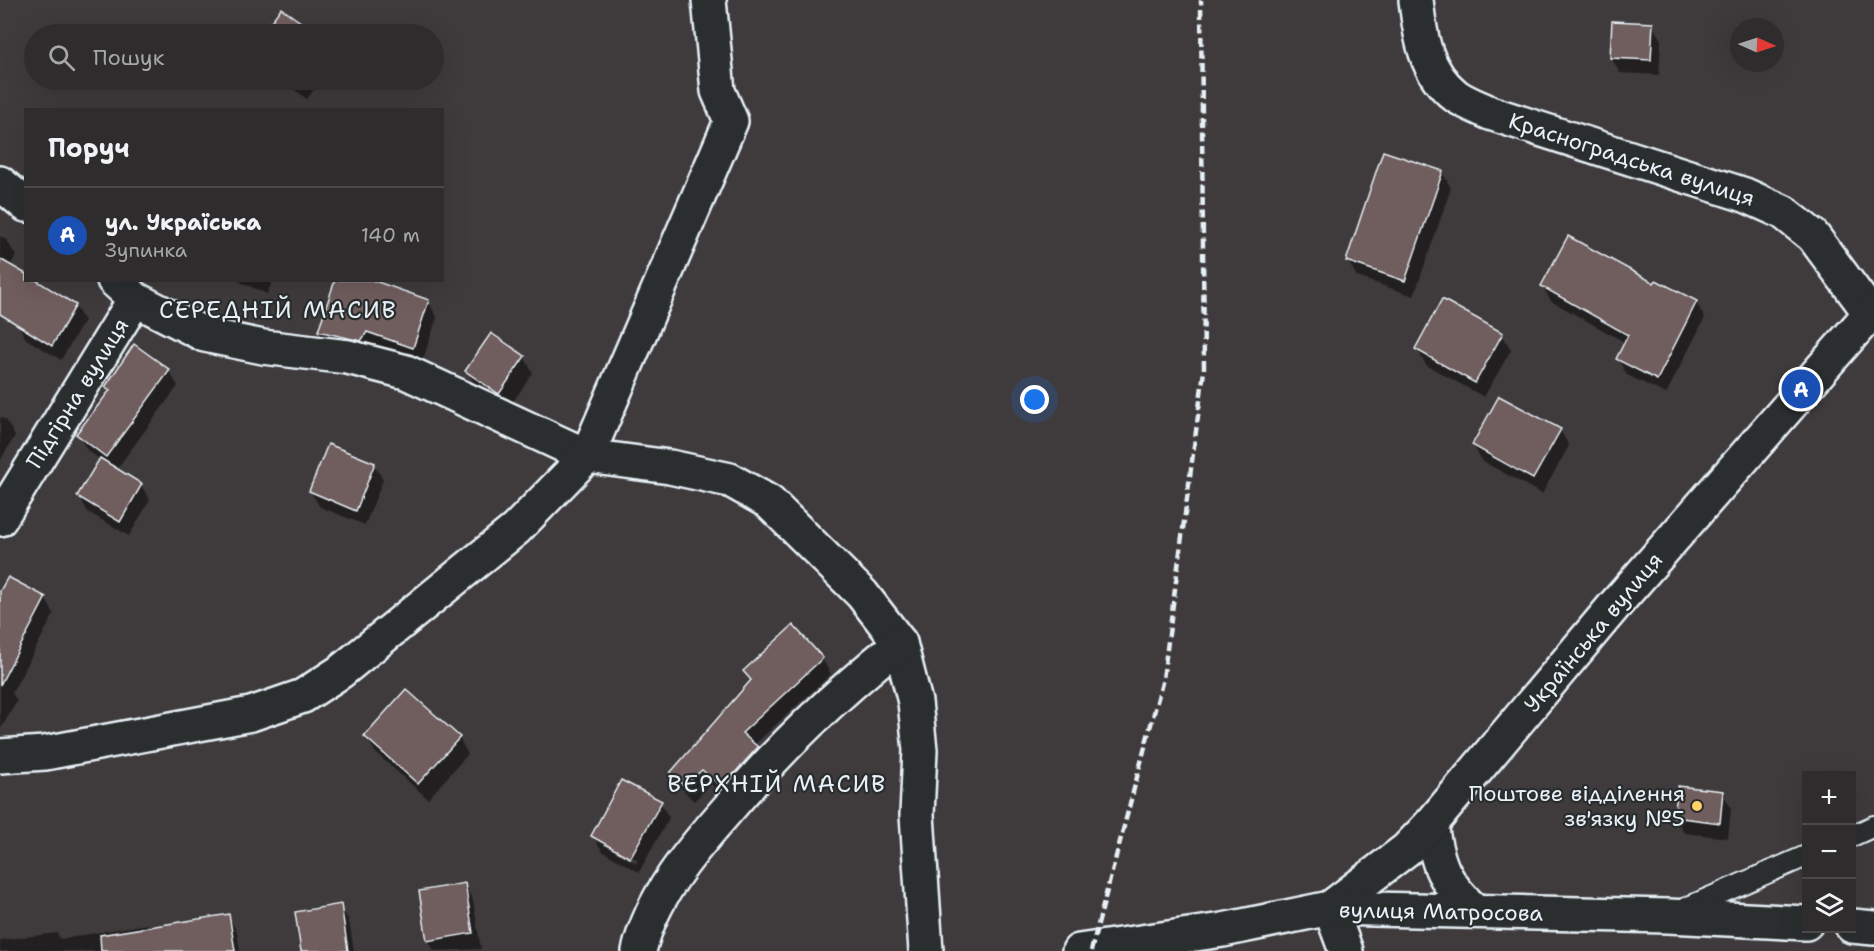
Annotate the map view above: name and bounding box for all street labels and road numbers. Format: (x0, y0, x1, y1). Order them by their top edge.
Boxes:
street label: Красноградська вулиця (1505, 106, 1759, 213)
street label: Підгірна вулиця (19, 313, 135, 474)
street label: Українська вулиця (1518, 546, 1669, 719)
street label: вулиця Матросова (1339, 895, 1544, 928)

